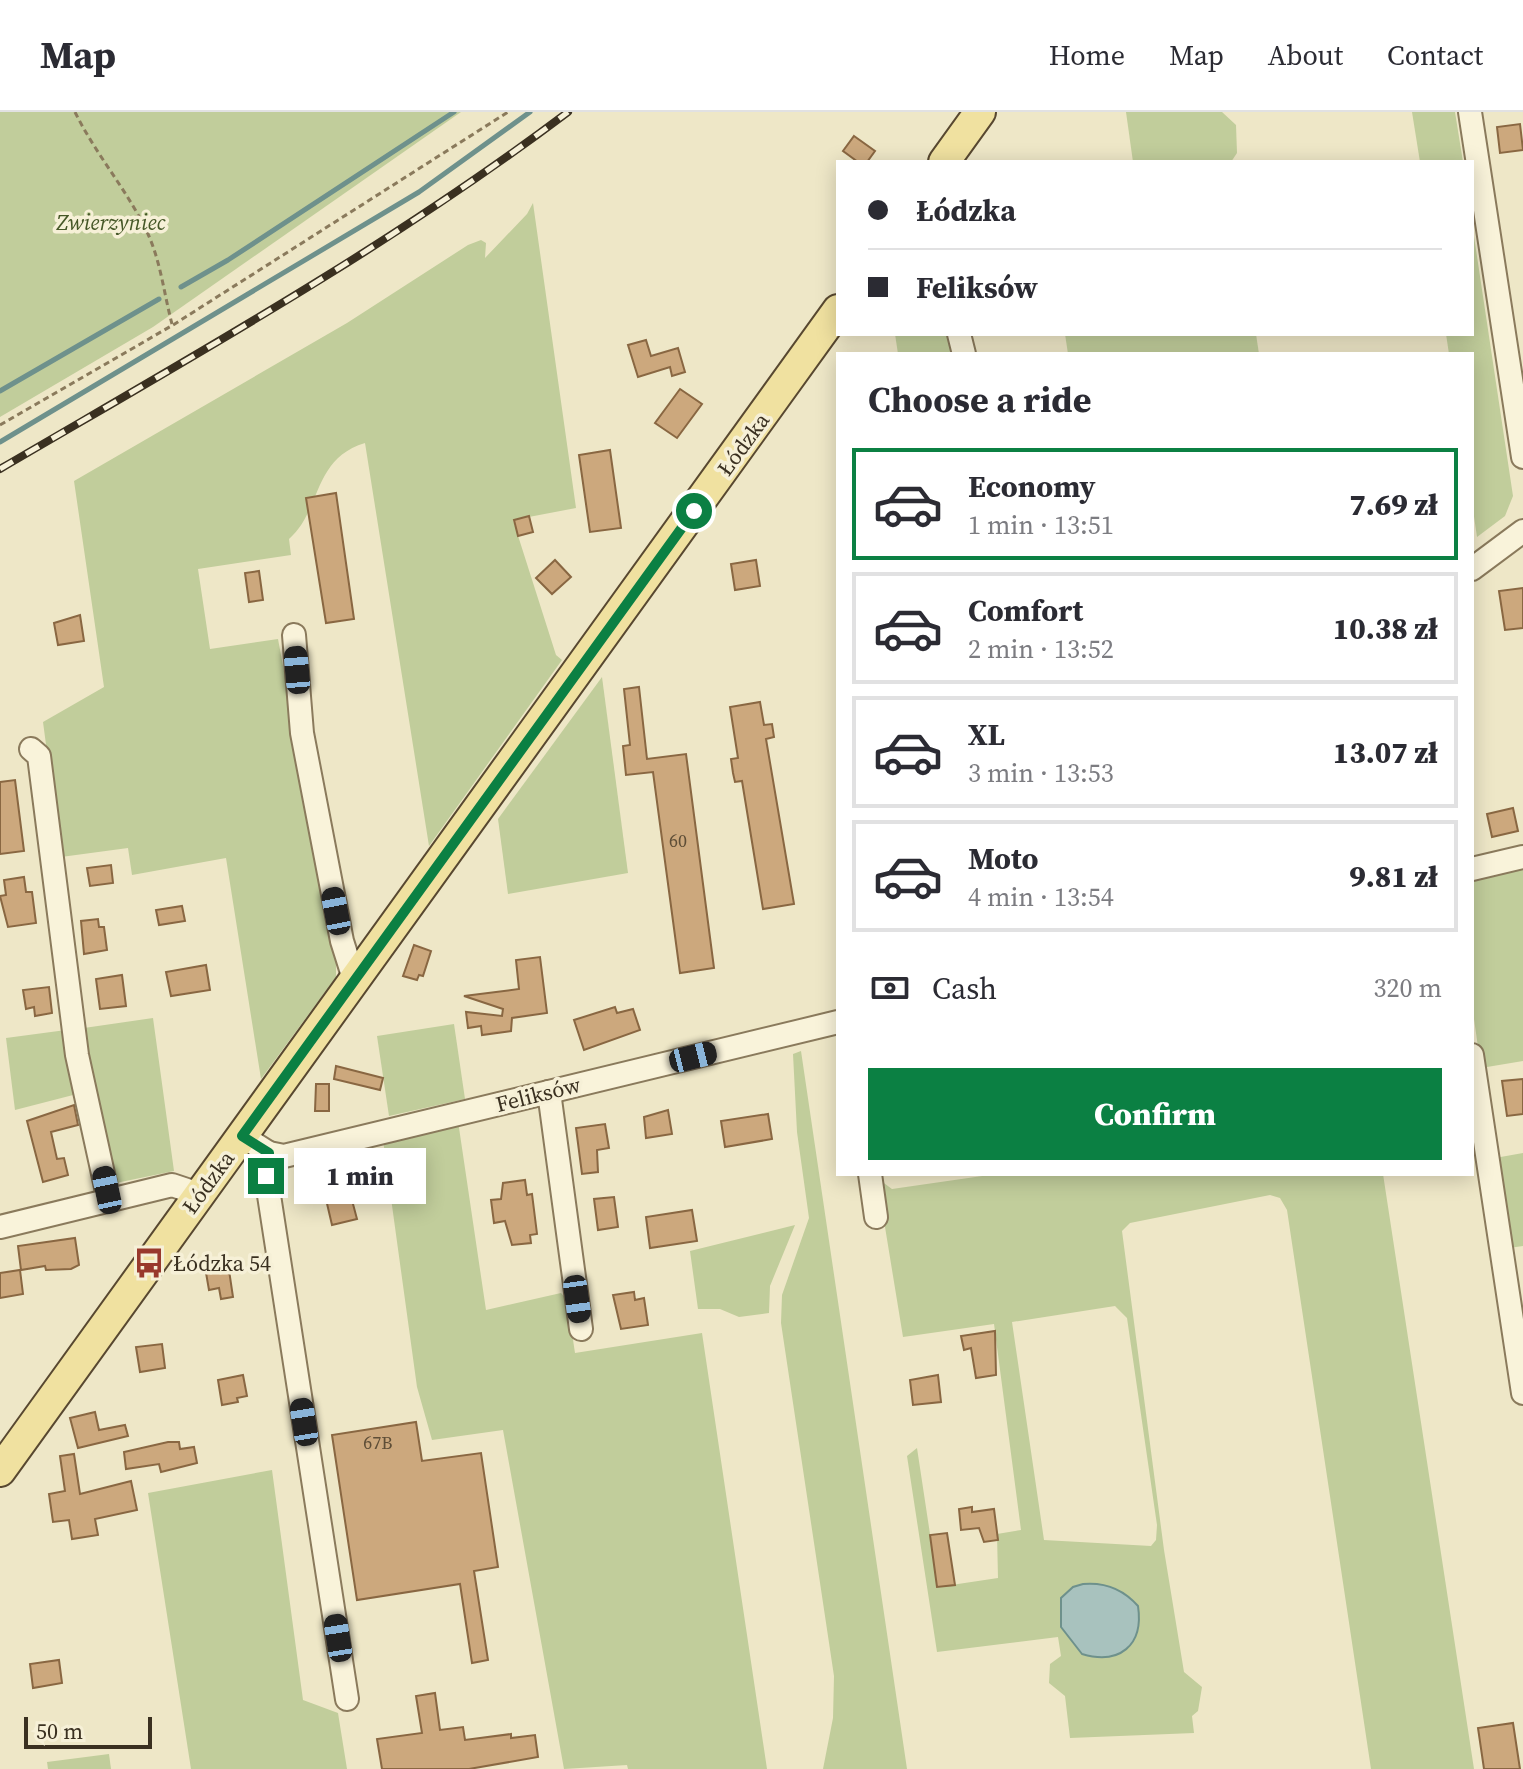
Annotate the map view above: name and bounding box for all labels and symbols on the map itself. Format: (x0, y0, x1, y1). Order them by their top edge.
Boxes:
park label: Zwierzyniec (55, 207, 166, 237)
street label: Łódzka (710, 406, 776, 482)
route start (676, 493, 712, 529)
car (283, 645, 311, 695)
house number: 60 (669, 828, 687, 853)
car (320, 885, 352, 937)
car (667, 1040, 719, 1074)
street label: Feliksów (493, 1069, 584, 1119)
street label: Łódzka (175, 1144, 241, 1220)
callout: 1 min (294, 1148, 426, 1204)
route end (248, 1158, 284, 1194)
car (90, 1164, 124, 1216)
bus stop icon: Łódzka 54 (132, 1246, 166, 1280)
place label: Łódzka 54 (173, 1248, 271, 1278)
car (562, 1274, 592, 1324)
car (288, 1396, 320, 1448)
house number: 67B (363, 1430, 393, 1455)
car (322, 1612, 354, 1664)
scale bar (24, 1713, 152, 1749)

